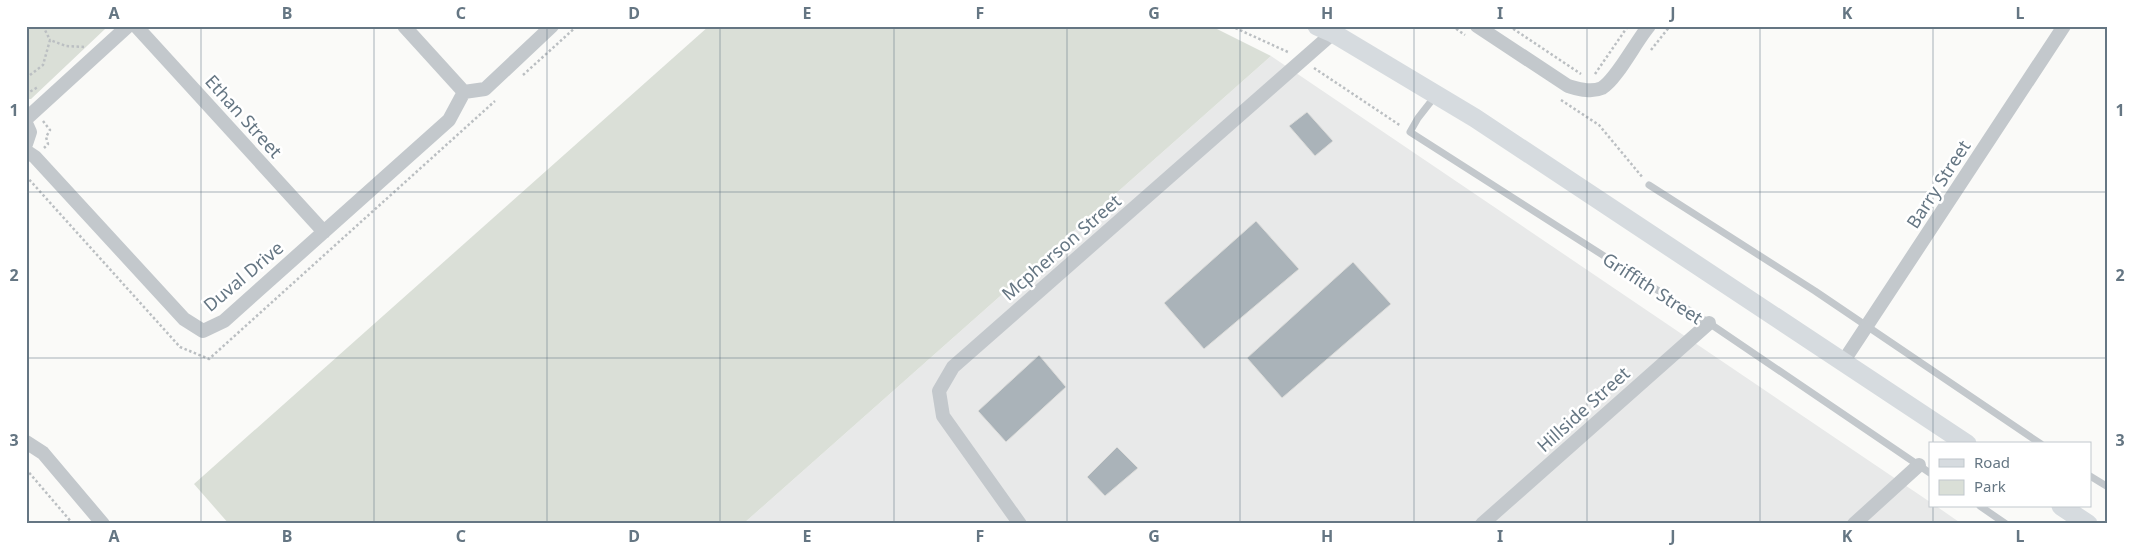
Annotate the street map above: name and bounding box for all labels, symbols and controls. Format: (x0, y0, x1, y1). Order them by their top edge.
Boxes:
text: A (108, 2, 120, 24)
text: B (282, 2, 292, 24)
text: C (456, 2, 466, 24)
text: D (628, 2, 640, 24)
text: E (803, 2, 812, 24)
text: F (976, 2, 984, 24)
text: G (1148, 2, 1160, 24)
text: H (1321, 2, 1333, 24)
text: I (1497, 2, 1503, 24)
text: J (1668, 2, 1676, 24)
text: K (1842, 2, 1853, 24)
text: L (2016, 2, 2025, 24)
street label: Ethan Street (200, 69, 288, 163)
text: 1 (9, 99, 19, 121)
text: 1 (2115, 99, 2125, 121)
street label: Barry Street (1900, 135, 1976, 233)
street label: Mcpherson Street (996, 188, 1126, 305)
street label: Duval Drive (198, 236, 288, 316)
street label: Griffith Street (1598, 247, 1708, 330)
text: 2 (9, 264, 19, 286)
text: 2 (2115, 264, 2125, 286)
street label: Hillside Street (1532, 361, 1635, 457)
text: 3 (9, 429, 19, 451)
text: 3 (2115, 429, 2125, 451)
legend (1929, 442, 2092, 508)
text: Road (1974, 452, 2010, 472)
text: Park (1974, 476, 2006, 496)
text: A (108, 525, 120, 547)
text: B (282, 525, 292, 547)
text: C (456, 525, 466, 547)
text: D (628, 525, 640, 547)
text: E (803, 525, 812, 547)
text: F (976, 525, 984, 547)
text: G (1148, 525, 1160, 547)
text: H (1321, 525, 1333, 547)
text: I (1497, 525, 1503, 547)
text: J (1668, 525, 1676, 547)
text: K (1842, 525, 1853, 547)
text: L (2016, 525, 2025, 547)

